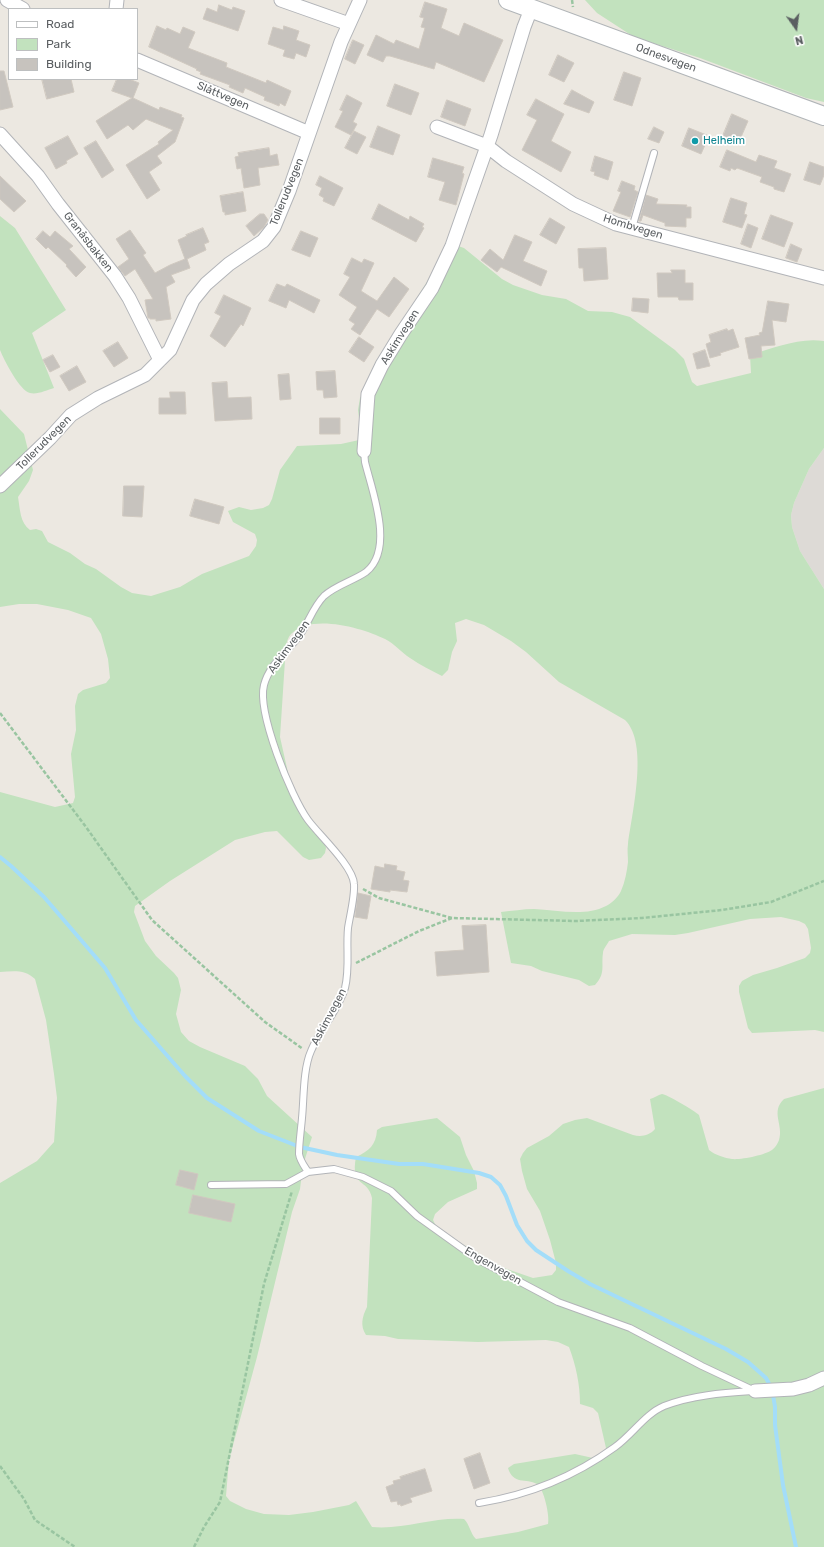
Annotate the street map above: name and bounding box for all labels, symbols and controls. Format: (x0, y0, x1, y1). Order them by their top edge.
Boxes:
legend (8, 8, 138, 80)
north arrow (776, 8, 816, 48)
text: Road (46, 17, 74, 31)
text: N (794, 33, 804, 47)
text: Park (46, 37, 71, 51)
street label: Odnesvegen (634, 41, 698, 75)
text: Building (46, 57, 92, 71)
street label: Slåttvegen (195, 79, 251, 113)
place label: Helheim (703, 134, 745, 148)
marker: Helheim (690, 136, 700, 146)
street label: Tollerudvegen (267, 156, 307, 228)
street label: Granåsbakken (60, 209, 116, 275)
street label: Hombvegen (602, 212, 664, 242)
street label: Askimvegen (378, 307, 422, 367)
street label: Tollerudvegen (14, 413, 74, 473)
street label: Askimvegen (265, 618, 313, 676)
street label: Askimvegen (309, 986, 349, 1048)
street label: Engenvegen (462, 1244, 524, 1288)

